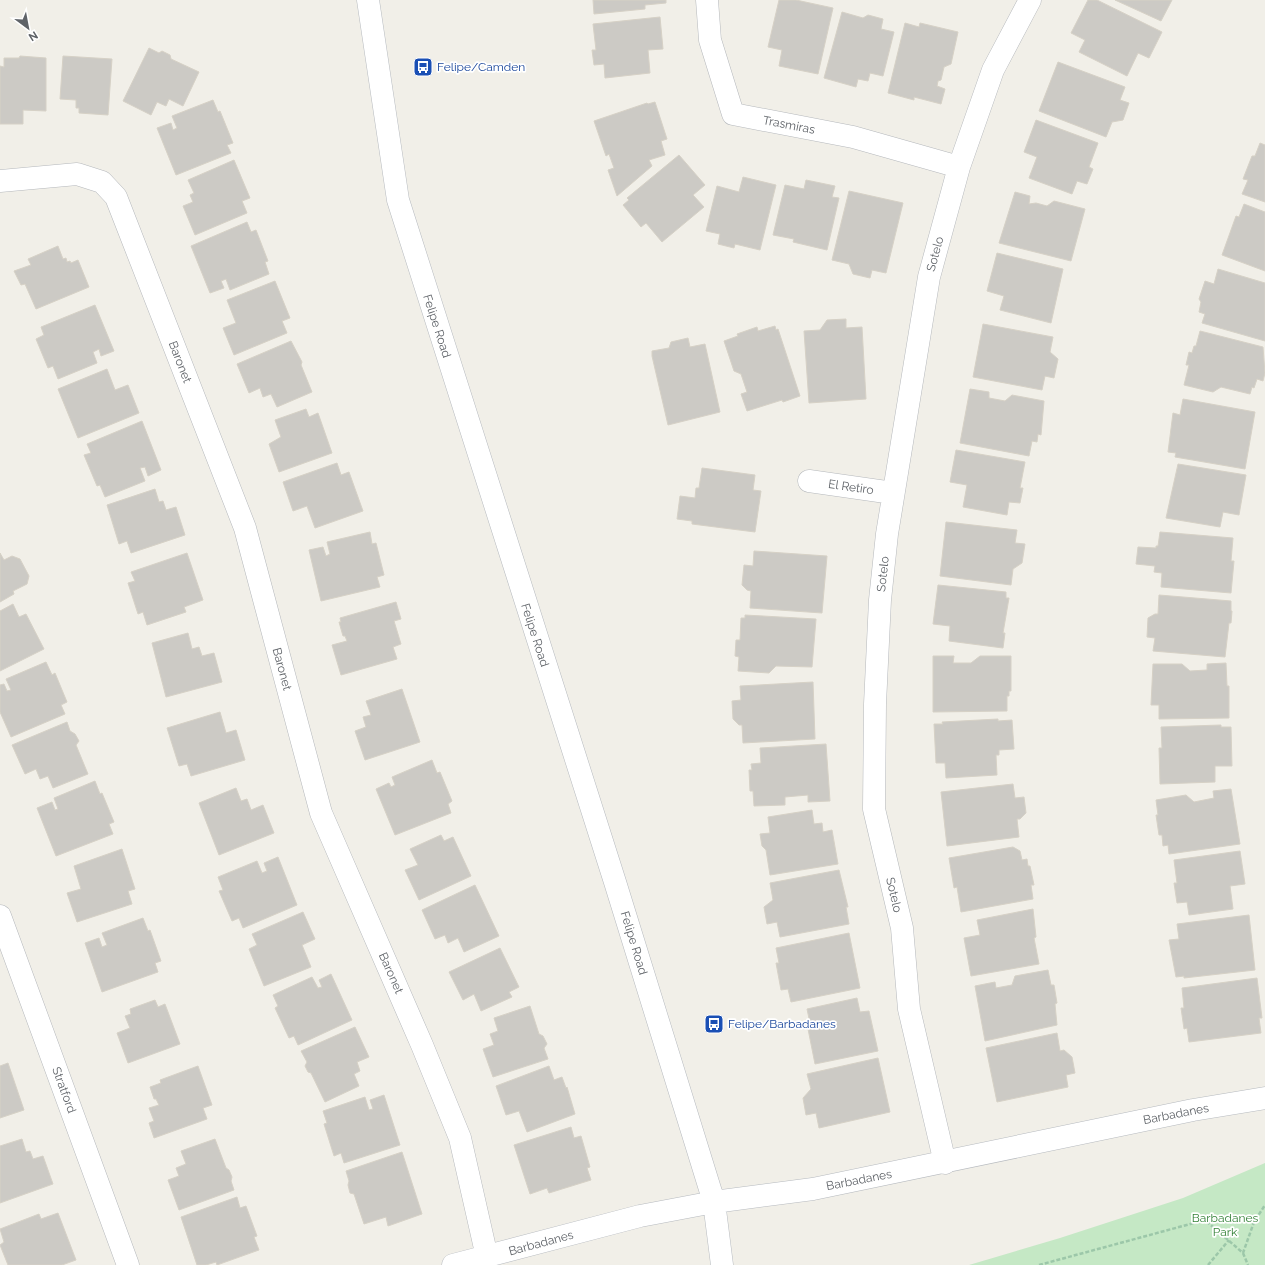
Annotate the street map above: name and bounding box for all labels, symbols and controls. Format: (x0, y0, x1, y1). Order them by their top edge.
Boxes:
north arrow (8, 8, 48, 48)
text: N (26, 28, 40, 44)
bus stop icon: Felipe/Camden (412, 56, 434, 78)
place label: Felipe/Camden (437, 60, 525, 74)
street label: Trasmiras (762, 113, 817, 137)
street label: Sotelo (924, 235, 946, 273)
street label: Felipe Road (420, 292, 454, 360)
street label: Baronet (166, 339, 194, 385)
street label: El Retiro (827, 477, 875, 497)
street label: Sotelo (874, 556, 892, 592)
street label: Felipe Road (518, 601, 552, 669)
street label: Baronet (270, 646, 294, 692)
street label: Sotelo (883, 876, 905, 914)
street label: Felipe Road (618, 909, 650, 977)
street label: Baronet (376, 950, 406, 996)
bus stop icon: Felipe/Barbadanes (703, 1013, 725, 1035)
place label: Felipe/Barbadanes (728, 1017, 836, 1031)
street label: Stratford (49, 1065, 79, 1115)
street label: Barbadanes (1142, 1101, 1210, 1127)
street label: Barbadanes (825, 1167, 893, 1193)
park label: Barbadanes Park (1192, 1211, 1258, 1239)
street label: Barbadanes (507, 1228, 575, 1258)

